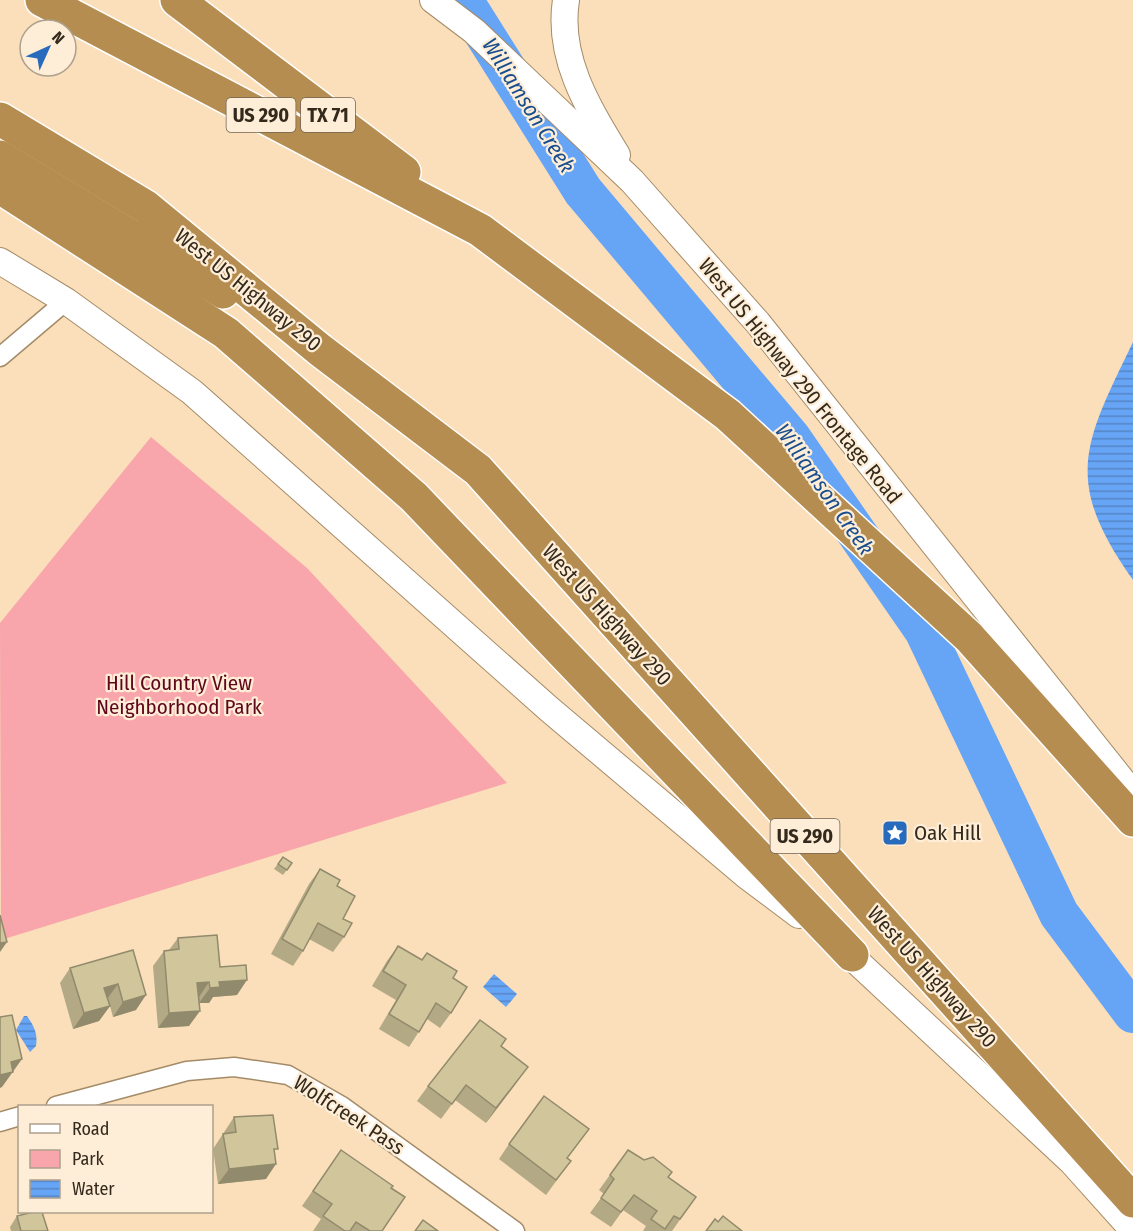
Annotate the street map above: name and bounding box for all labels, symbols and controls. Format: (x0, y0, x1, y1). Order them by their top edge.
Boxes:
north arrow (18, 18, 78, 78)
text: N (48, 28, 68, 48)
water label: Williamson Creek (476, 33, 581, 178)
road number: US 290 (226, 98, 296, 132)
road number: TX 71 (301, 98, 355, 132)
street label: West US Highway 290 (169, 223, 327, 357)
street label: West US Highway 290 Frontage Road (693, 253, 907, 509)
water label: Williamson Creek (769, 418, 880, 560)
street label: West US Highway 290 (537, 539, 677, 691)
park label: Hill Country View Neighborhood Park (96, 670, 262, 720)
place icon: Oak Hill (880, 818, 910, 848)
road number: US 290 (770, 819, 840, 853)
place label: Oak Hill (914, 820, 982, 846)
street label: West US Highway 290 (862, 901, 1002, 1053)
street label: Wolfcreek Pass (289, 1069, 409, 1161)
legend (18, 1105, 213, 1213)
text: Road (72, 1118, 109, 1140)
text: Park (72, 1148, 105, 1170)
text: Water (72, 1178, 115, 1200)

